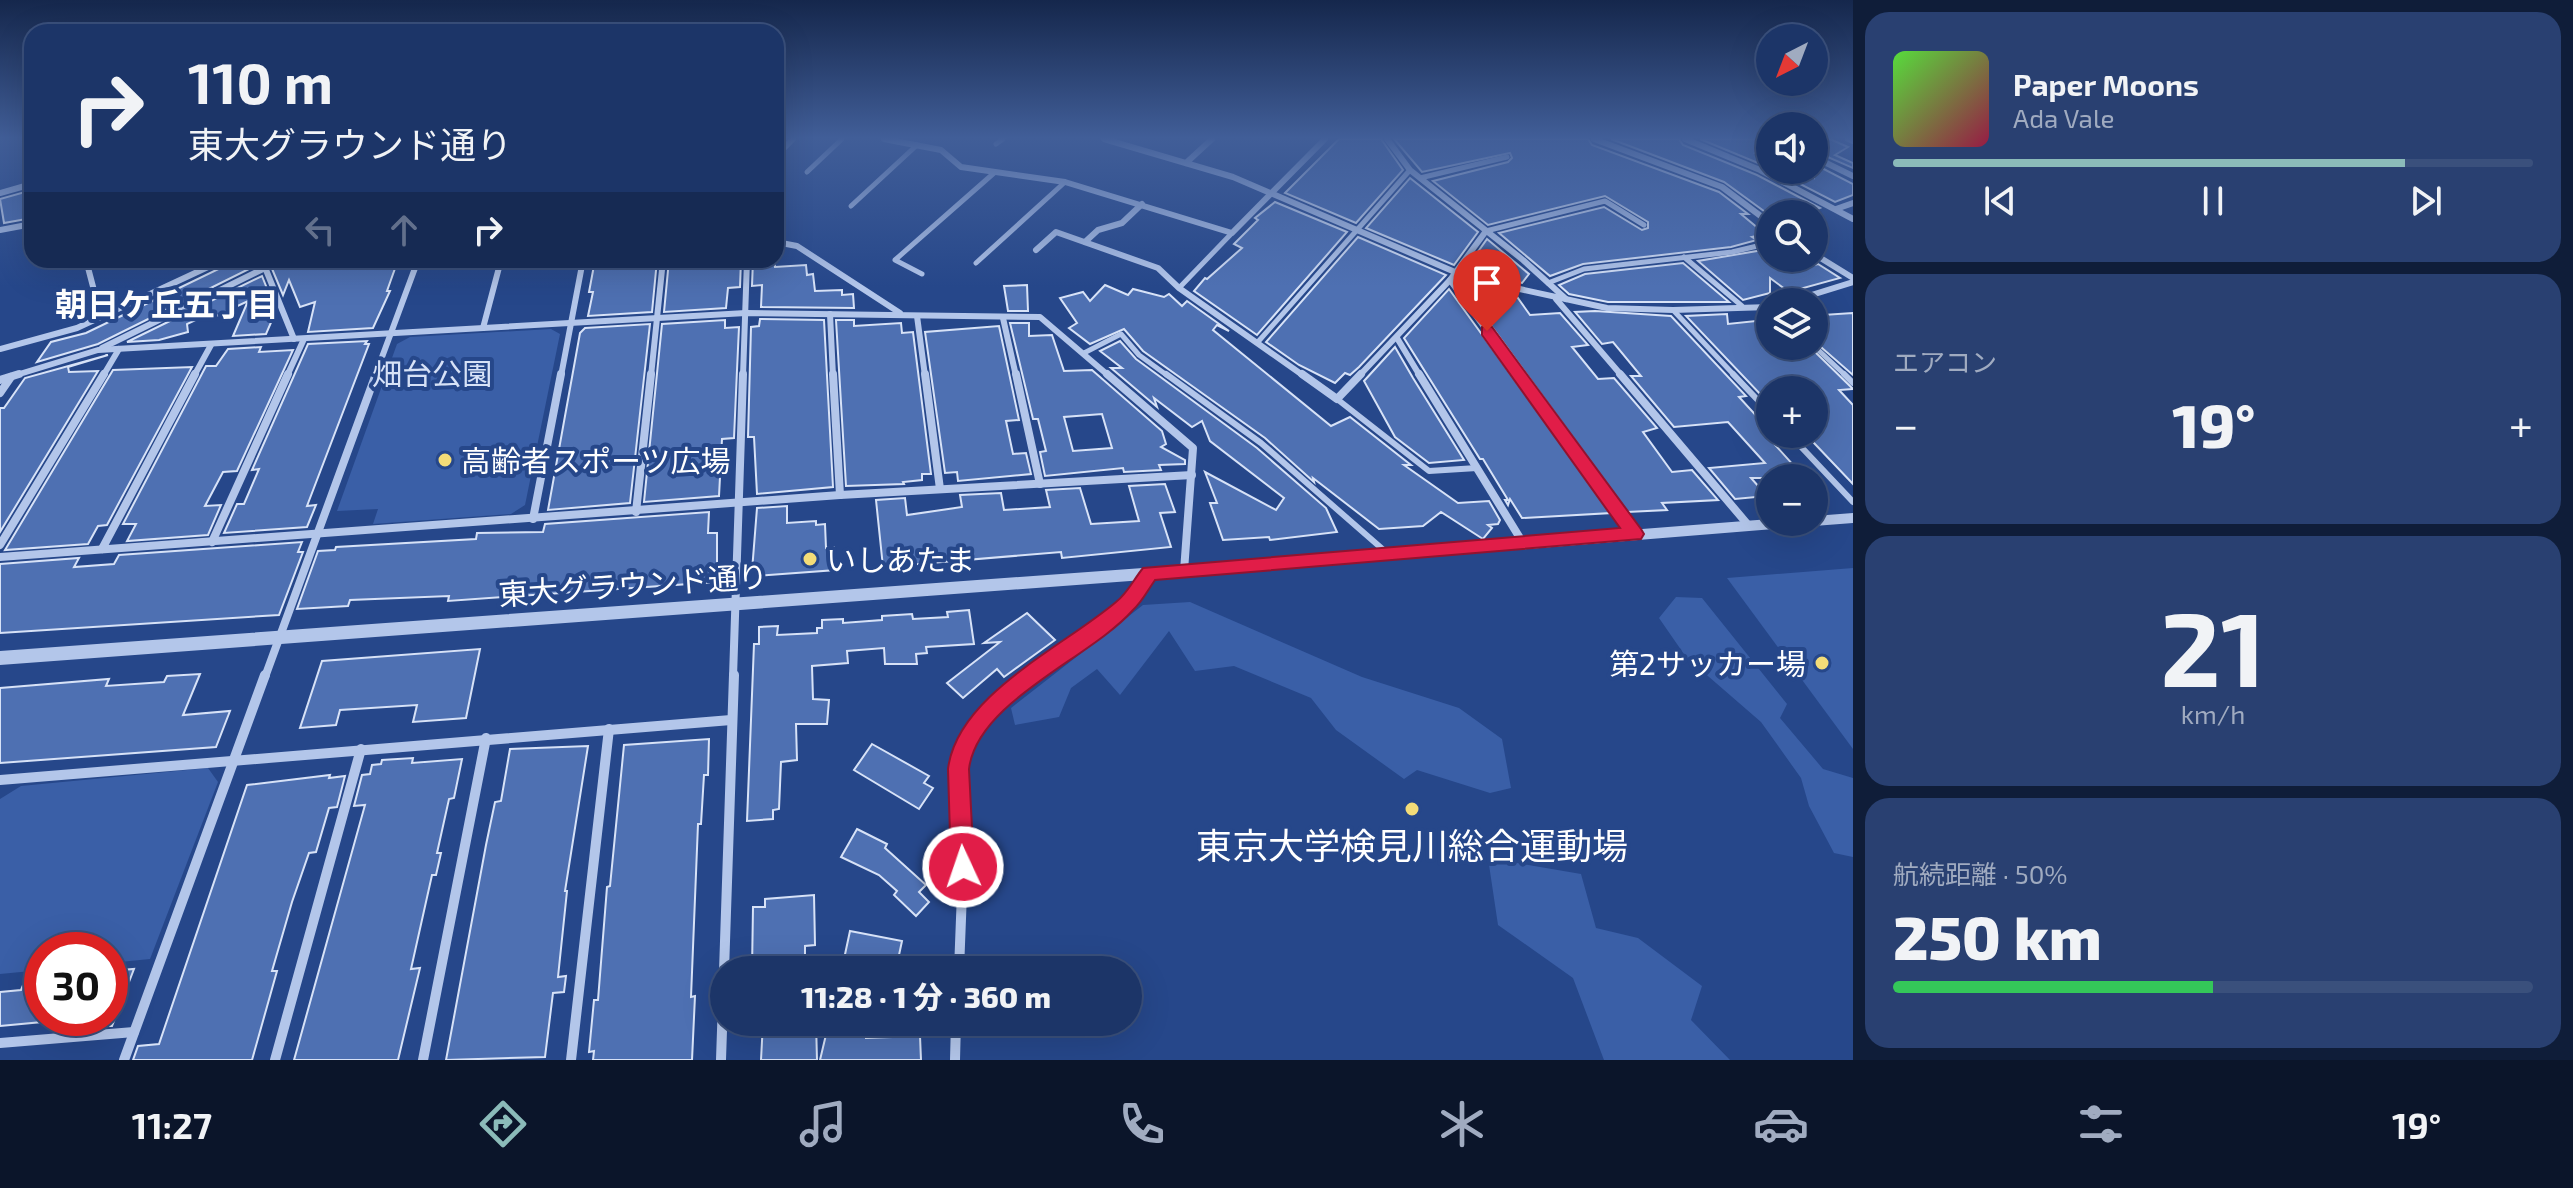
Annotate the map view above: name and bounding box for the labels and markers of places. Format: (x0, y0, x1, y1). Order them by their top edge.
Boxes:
pin (1453, 249, 1521, 331)
place label: 高齢者スポーツ広場 (461, 442, 730, 478)
marker: 高齢者スポーツ広場 (436, 451, 454, 469)
place label: いしあたま (826, 541, 975, 577)
marker: いしあたま (801, 550, 819, 568)
place label: 第2サッカー場 (1609, 645, 1806, 681)
marker: 第2サッカー場 (1813, 654, 1831, 672)
marker: 東京大学検見川総合運動場 (1403, 800, 1421, 818)
place label: 東京大学検見川総合運動場 (1196, 823, 1628, 866)

